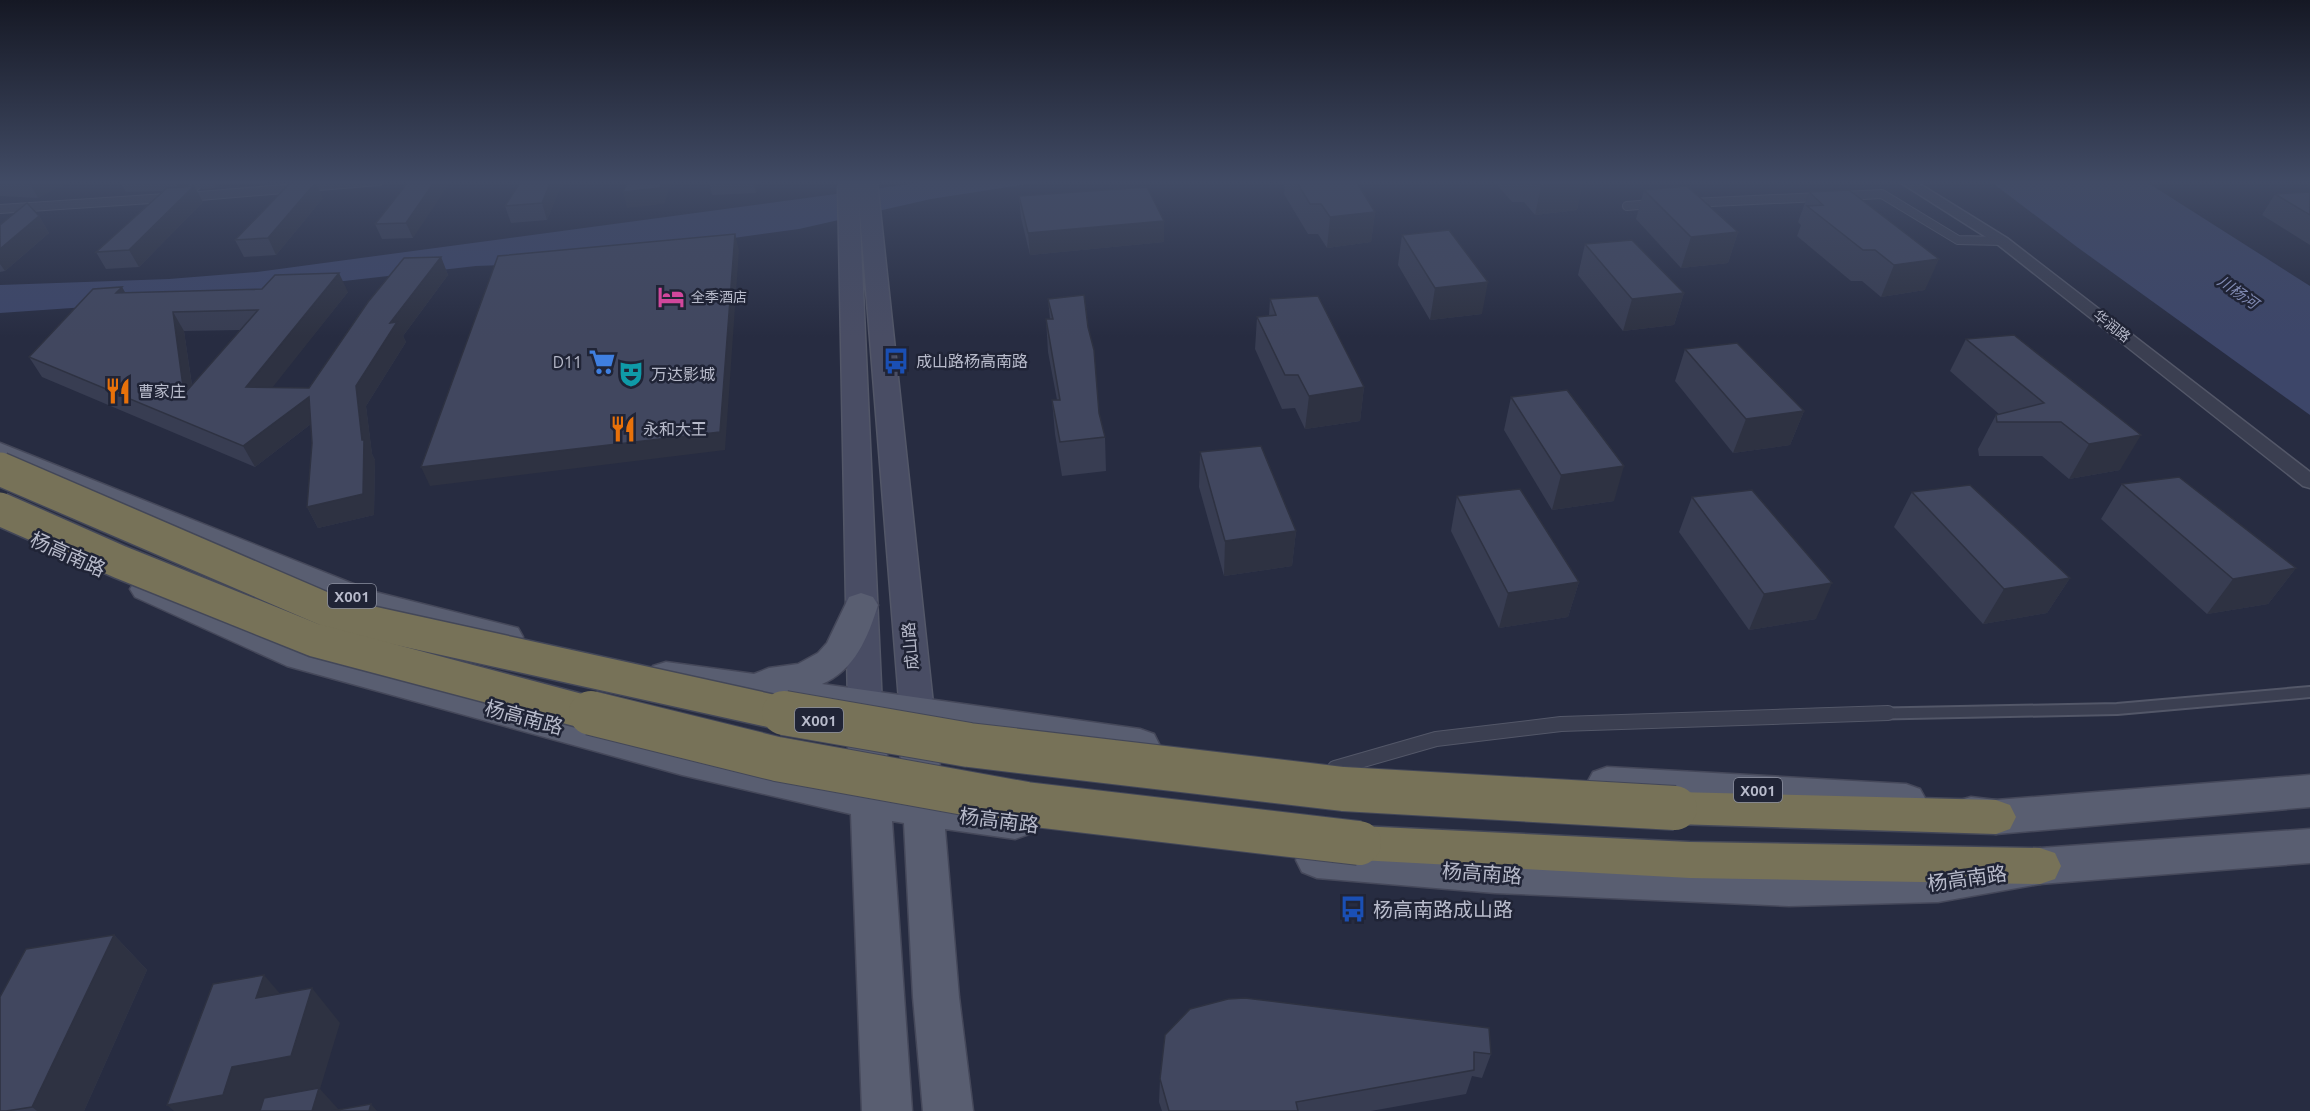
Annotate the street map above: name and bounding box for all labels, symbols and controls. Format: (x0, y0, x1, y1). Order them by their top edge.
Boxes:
water label: 川杨河 (2215, 272, 2264, 314)
hotel icon: 全季酒店 (656, 282, 686, 312)
place label: 全季酒店 (691, 289, 747, 305)
street label: 华润路 (2091, 307, 2133, 345)
bus stop icon: 成山路杨高南路 (881, 346, 911, 376)
supermarket icon: D11 (587, 347, 617, 377)
place label: 成山路杨高南路 (916, 352, 1028, 370)
place label: D11 (553, 353, 582, 371)
theatre icon: 万达影城 (616, 359, 646, 389)
place label: 万达影城 (651, 365, 715, 383)
restaurant icon: 曹家庄 (103, 376, 133, 406)
place label: 曹家庄 (138, 382, 186, 400)
restaurant icon: 永和大王 (608, 414, 638, 444)
place label: 永和大王 (643, 420, 707, 438)
street label: 杨高南路 (27, 527, 109, 581)
road number: X001 (328, 584, 376, 608)
street label: 成山路 (899, 621, 921, 671)
street label: 杨高南路 (482, 696, 566, 738)
road number: X001 (795, 708, 843, 732)
road number: X001 (1734, 778, 1782, 802)
street label: 杨高南路 (958, 804, 1040, 836)
street label: 杨高南路 (1441, 859, 1523, 887)
street label: 杨高南路 (1926, 861, 2008, 895)
bus stop icon: 杨高南路成山路 (1338, 894, 1368, 924)
place label: 杨高南路成山路 (1373, 898, 1513, 921)

